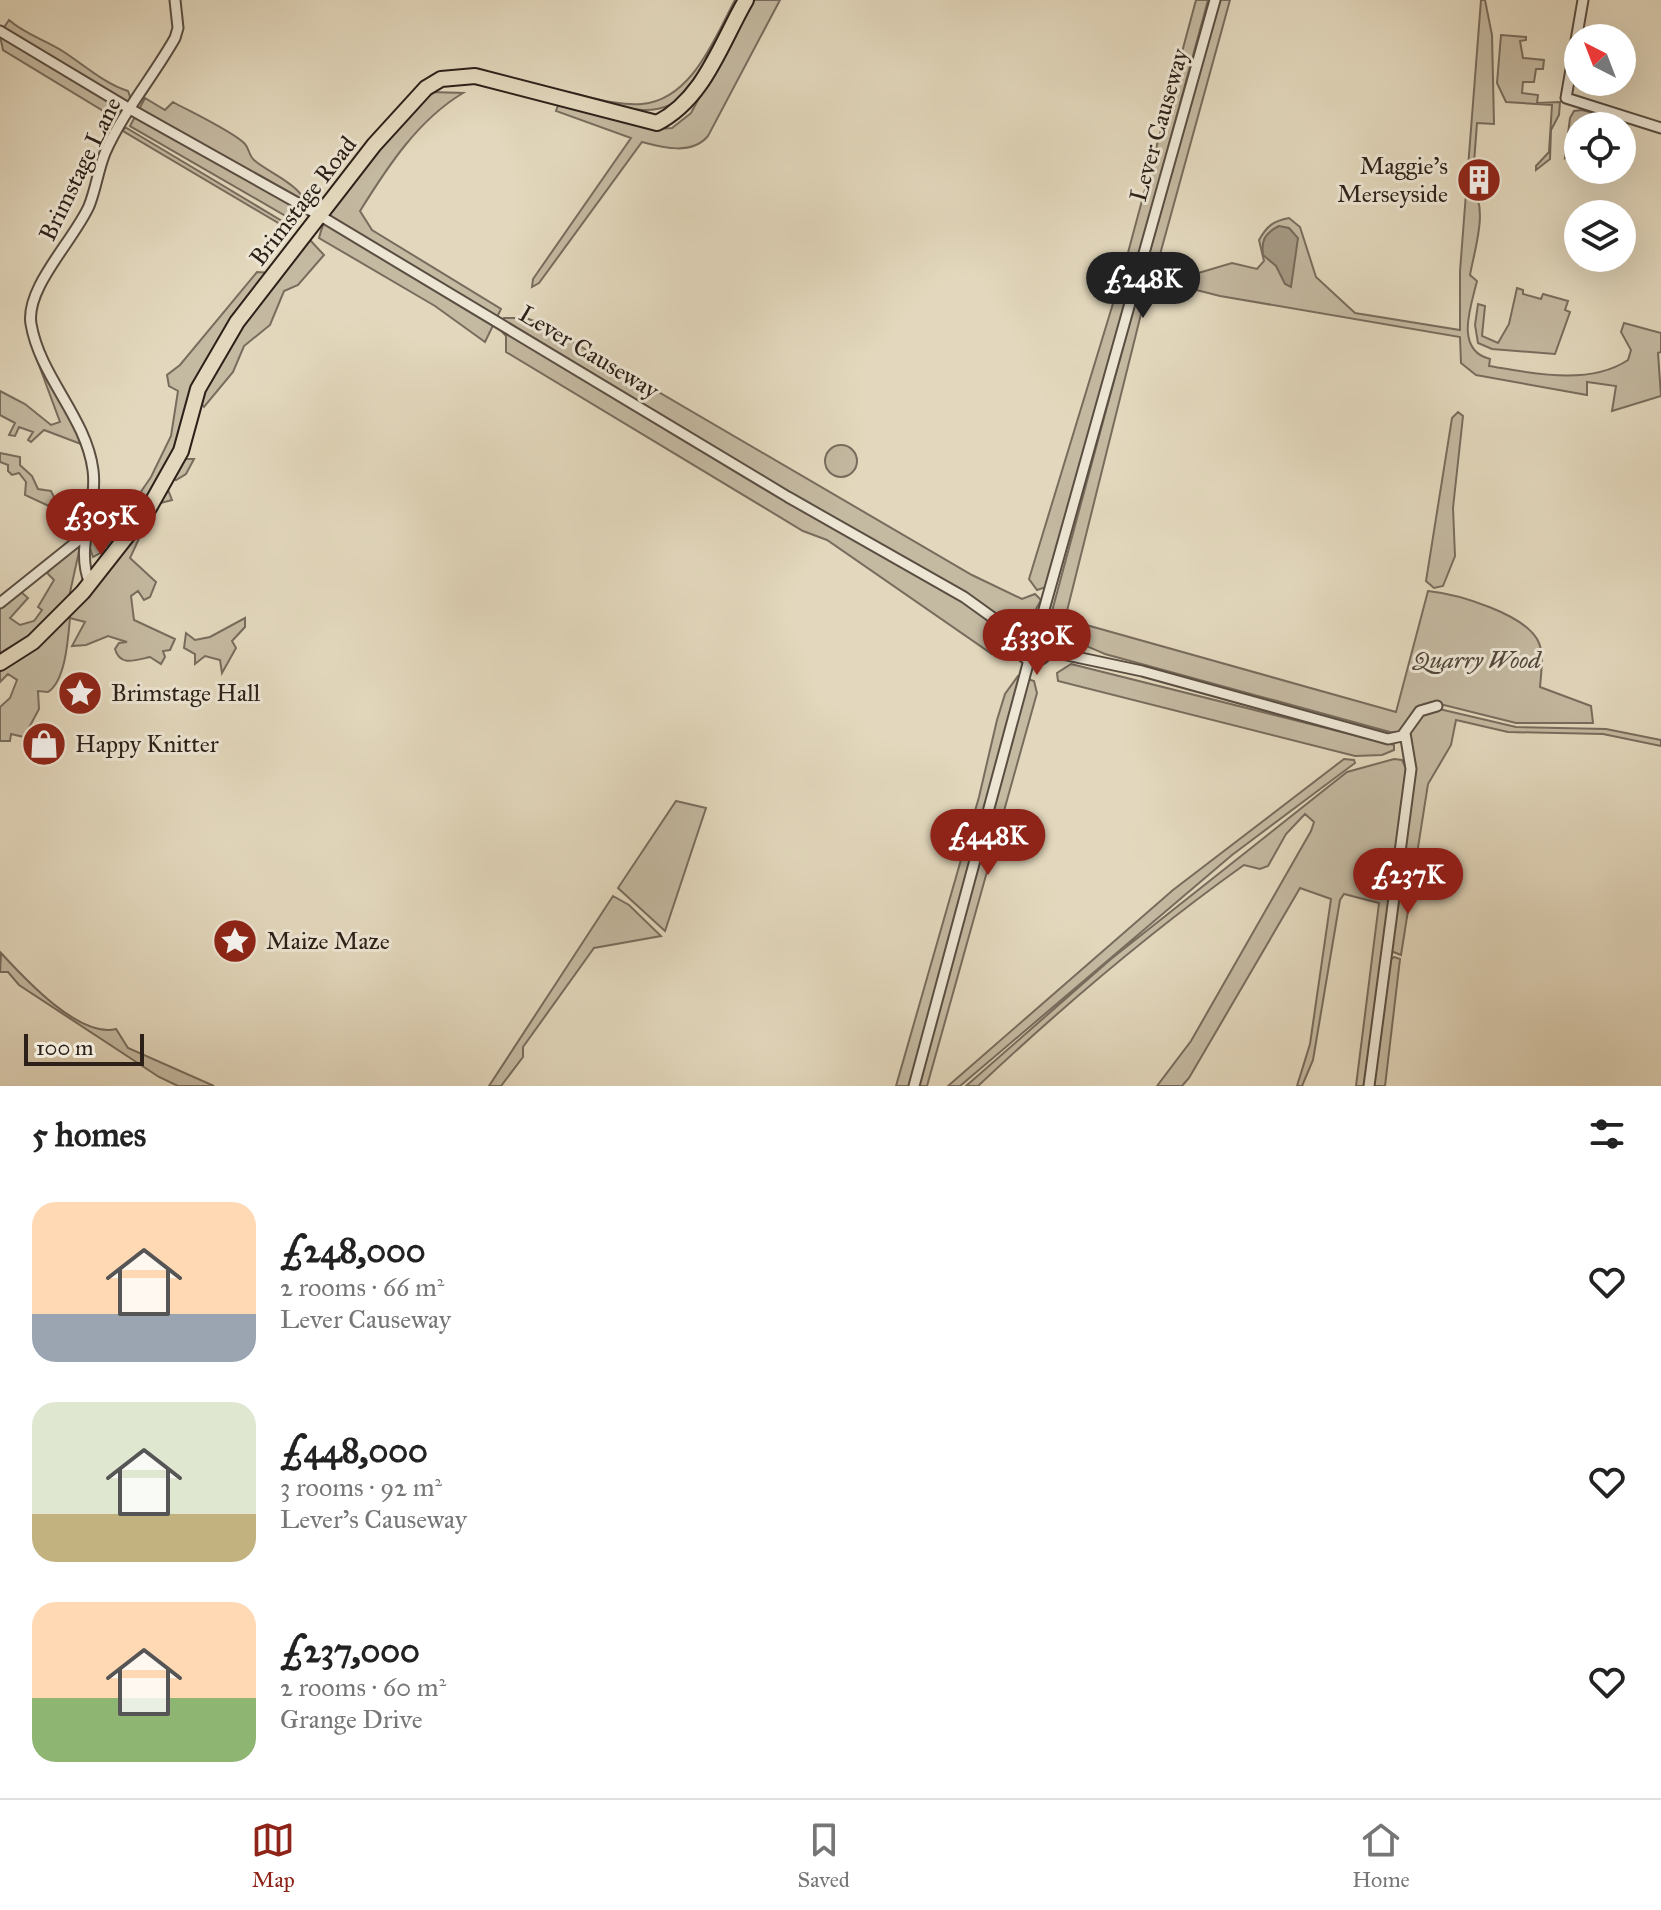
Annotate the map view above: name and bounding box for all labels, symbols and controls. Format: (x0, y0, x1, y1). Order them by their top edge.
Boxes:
north arrow (1564, 24, 1636, 96)
map controls (1564, 24, 1636, 272)
street label: Lever Causeway (1123, 44, 1195, 205)
street label: Brimstage Lane (32, 92, 128, 246)
button: locate (1564, 112, 1636, 184)
street label: Brimstage Road (243, 130, 363, 272)
place label: Maggie's Merseyside (1337, 151, 1448, 209)
building icon: Maggie's Merseyside (1455, 156, 1503, 204)
button: layers (1564, 200, 1636, 272)
pin: £248K (1087, 252, 1199, 320)
text: £248K (1104, 262, 1182, 294)
street label: Lever Causeway (514, 299, 665, 406)
pin: £305K (45, 489, 157, 557)
text: £305K (64, 499, 138, 531)
pin: £330K (981, 609, 1093, 677)
text: £330K (1001, 619, 1073, 651)
park label: Quarry Wood (1412, 645, 1542, 675)
place icon: Brimstage Hall (56, 669, 104, 717)
place label: Brimstage Hall (111, 678, 261, 708)
shop icon: Happy Knitter (20, 720, 68, 768)
place label: Happy Knitter (75, 729, 219, 759)
pin: £448K (932, 809, 1044, 877)
text: £448K (948, 819, 1028, 851)
pin: £237K (1352, 848, 1464, 916)
text: £237K (1371, 858, 1445, 890)
place icon: Maize Maze (211, 917, 259, 965)
place label: Maize Maze (266, 926, 390, 956)
scale bar (24, 1030, 144, 1066)
text: 100 m (36, 1034, 93, 1061)
icon: filters (1585, 1112, 1629, 1156)
text: 5 homes (32, 1114, 146, 1155)
text: £248,000 (280, 1230, 426, 1271)
icon: home (96, 1234, 192, 1330)
icon: heart (1585, 1260, 1629, 1304)
text: 2 rooms · 66 m² (280, 1271, 444, 1303)
text: Lever Causeway (280, 1303, 451, 1335)
text: £448,000 (280, 1430, 428, 1471)
icon: home (96, 1434, 192, 1530)
icon: heart (1585, 1460, 1629, 1504)
text: 3 rooms · 92 m² (280, 1471, 442, 1503)
text: Lever's Causeway (280, 1503, 467, 1535)
text: £237,000 (280, 1630, 420, 1671)
icon: home (96, 1634, 192, 1730)
icon: heart (1585, 1660, 1629, 1704)
text: 2 rooms · 60 m² (280, 1671, 446, 1703)
text: Grange Drive (280, 1703, 422, 1735)
tab: Map (251, 1818, 295, 1893)
tab: Saved (798, 1818, 850, 1893)
tab: Home (1352, 1818, 1410, 1893)

